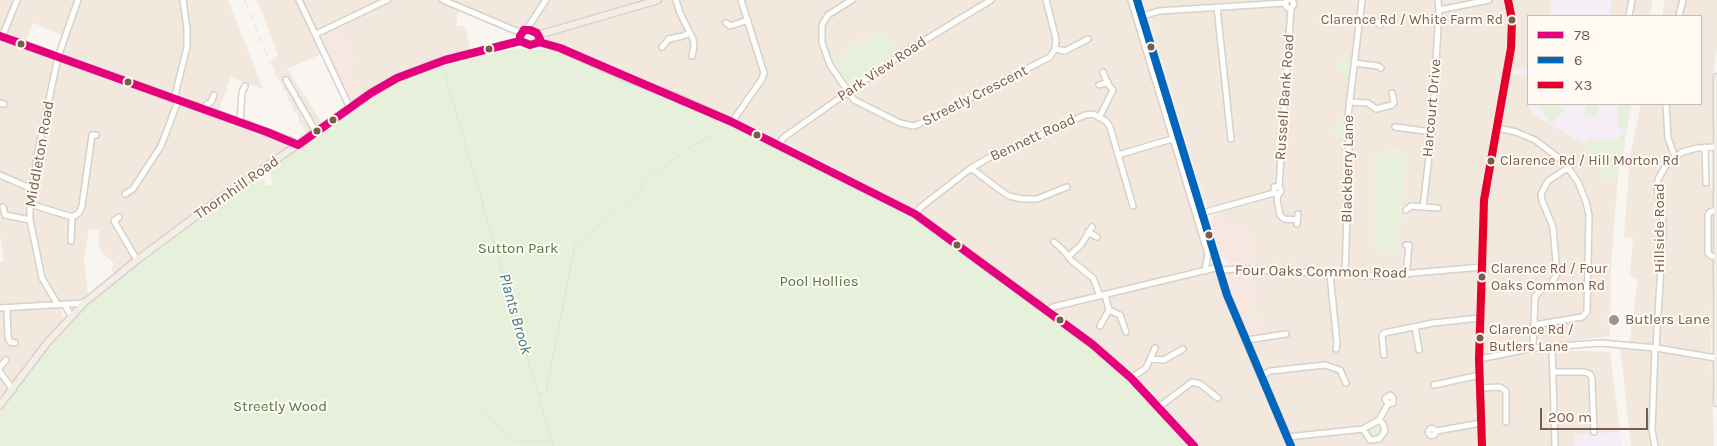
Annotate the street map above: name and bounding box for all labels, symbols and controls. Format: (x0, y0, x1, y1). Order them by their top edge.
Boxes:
place label: Clarence Rd / White Farm Rd (1321, 12, 1503, 28)
marker: Clarence Rd / White Farm Rd (1507, 15, 1517, 25)
legend (1527, 15, 1702, 105)
text: 78 (1574, 26, 1590, 44)
street label: Park View Road (834, 33, 930, 105)
street label: Russell Bank Road (1272, 33, 1298, 161)
unlabelled marker (16, 39, 26, 49)
unlabelled marker (1146, 42, 1156, 52)
unlabelled marker (484, 44, 494, 54)
text: 6 (1574, 51, 1583, 69)
street label: Harcourt Drive (1419, 58, 1445, 158)
street label: Streetly Crescent (919, 62, 1031, 130)
text: X3 (1574, 76, 1592, 94)
unlabelled marker (123, 77, 133, 87)
street label: Middleton Road (22, 99, 58, 209)
street label: Bennett Road (987, 110, 1079, 166)
unlabelled marker (328, 115, 338, 125)
street label: Blackberry Lane (1338, 115, 1358, 223)
unlabelled marker (312, 126, 322, 136)
unlabelled marker (752, 130, 762, 140)
street label: Thornhill Road (191, 152, 283, 224)
place label: Clarence Rd / Hill Morton Rd (1500, 153, 1679, 169)
marker: Clarence Rd / Hill Morton Rd (1486, 156, 1496, 166)
street label: Hillside Road (1651, 183, 1669, 273)
unlabelled marker (1204, 230, 1214, 240)
park label: Sutton Park (478, 240, 558, 258)
unlabelled marker (952, 240, 962, 250)
street label: Four Oaks Common Road (1235, 261, 1407, 283)
place label: Clarence Rd / Four Oaks Common Rd (1491, 261, 1607, 294)
water label: Plants Brook (494, 271, 536, 357)
marker: Clarence Rd / Four Oaks Common Rd (1477, 272, 1487, 282)
park label: Pool Hollies (779, 273, 859, 291)
place label: Butlers Lane (1625, 311, 1710, 329)
marker: Butlers Lane (1607, 313, 1621, 327)
unlabelled marker (1055, 315, 1065, 325)
place label: Clarence Rd / Butlers Lane (1489, 322, 1574, 354)
marker: Clarence Rd / Butlers Lane (1475, 333, 1485, 343)
park label: Streetly Wood (233, 398, 327, 416)
scale bar (1542, 398, 1650, 430)
text: 200 m (1548, 408, 1592, 426)

